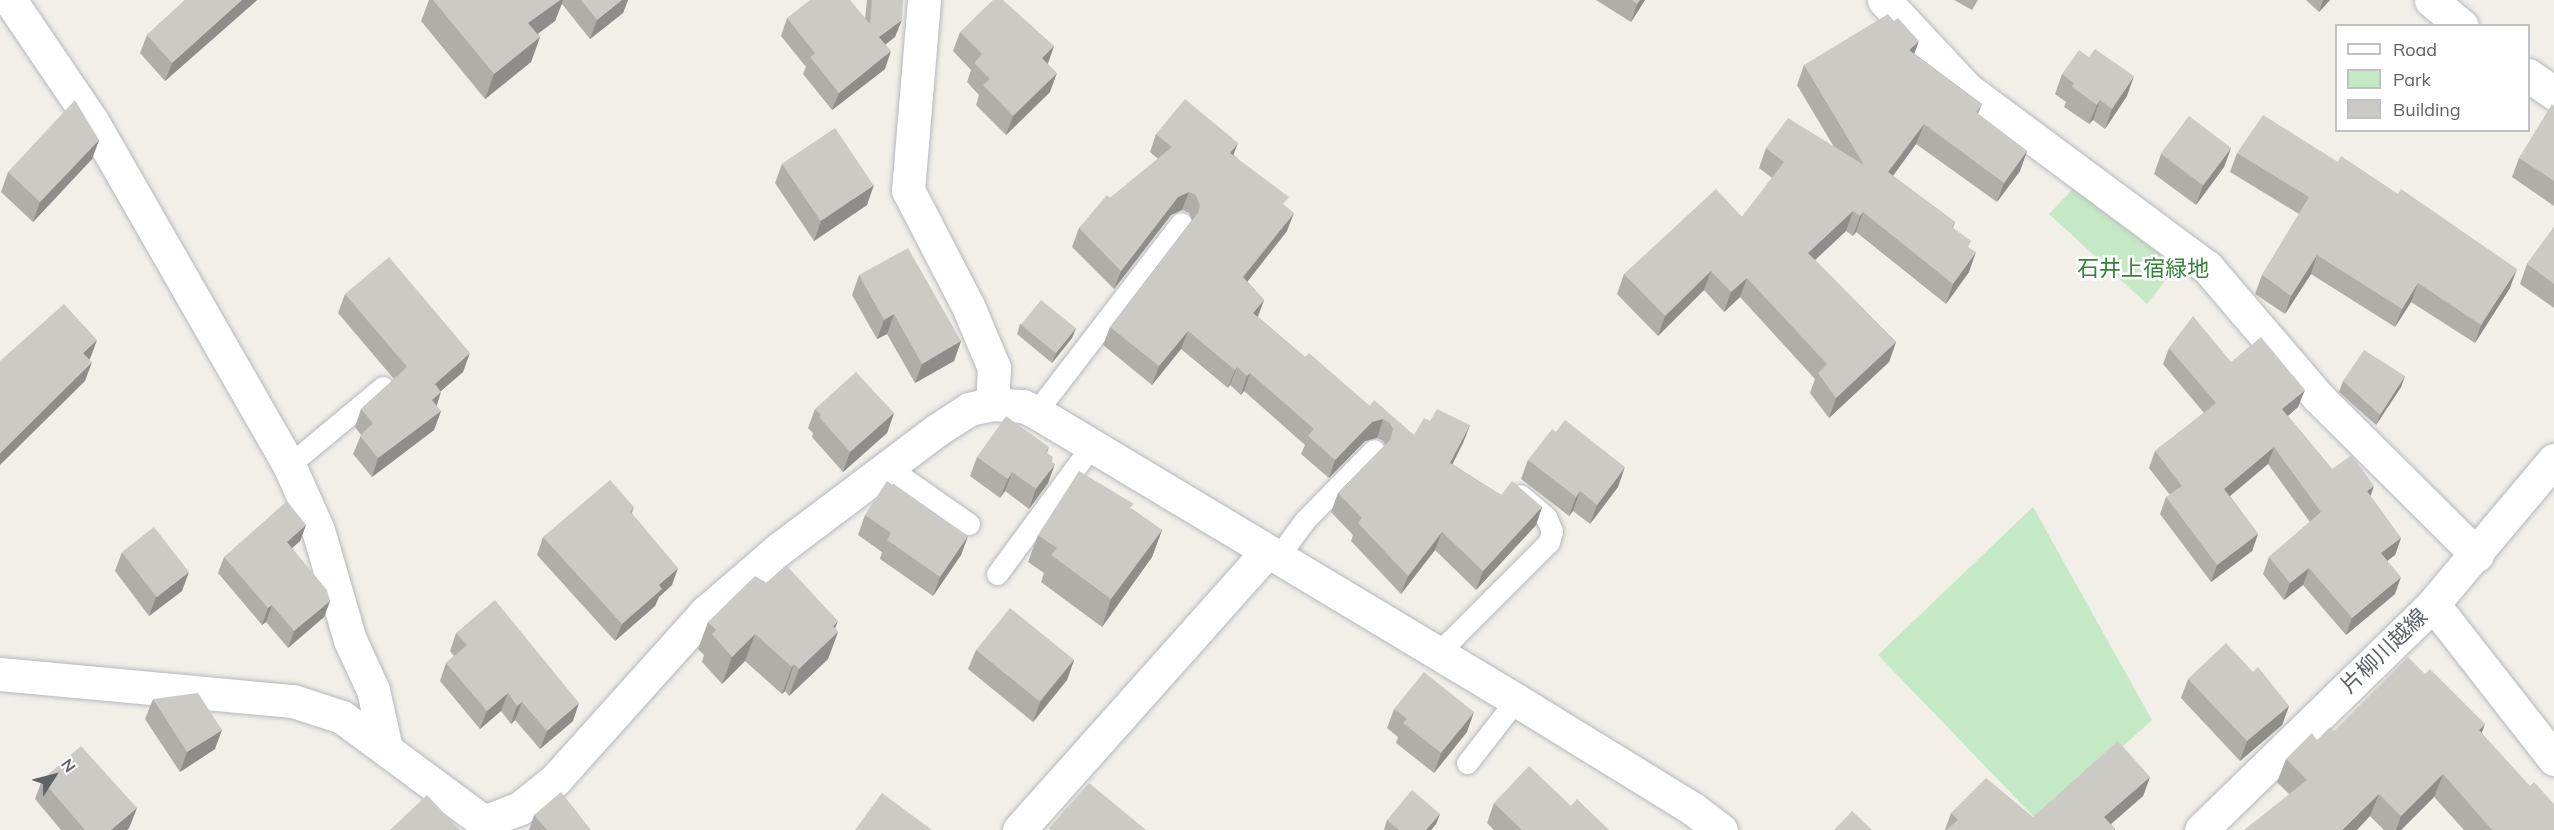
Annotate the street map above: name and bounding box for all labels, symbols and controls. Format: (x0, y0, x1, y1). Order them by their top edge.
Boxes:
legend (2335, 24, 2530, 132)
text: Road (2393, 38, 2437, 61)
text: Park (2393, 68, 2431, 91)
text: Building (2393, 98, 2461, 121)
park label: 石井上宿緑地 (2077, 256, 2209, 282)
street label: 片柳川越線 (2335, 603, 2433, 699)
north arrow (24, 746, 84, 806)
text: N (57, 755, 80, 776)

